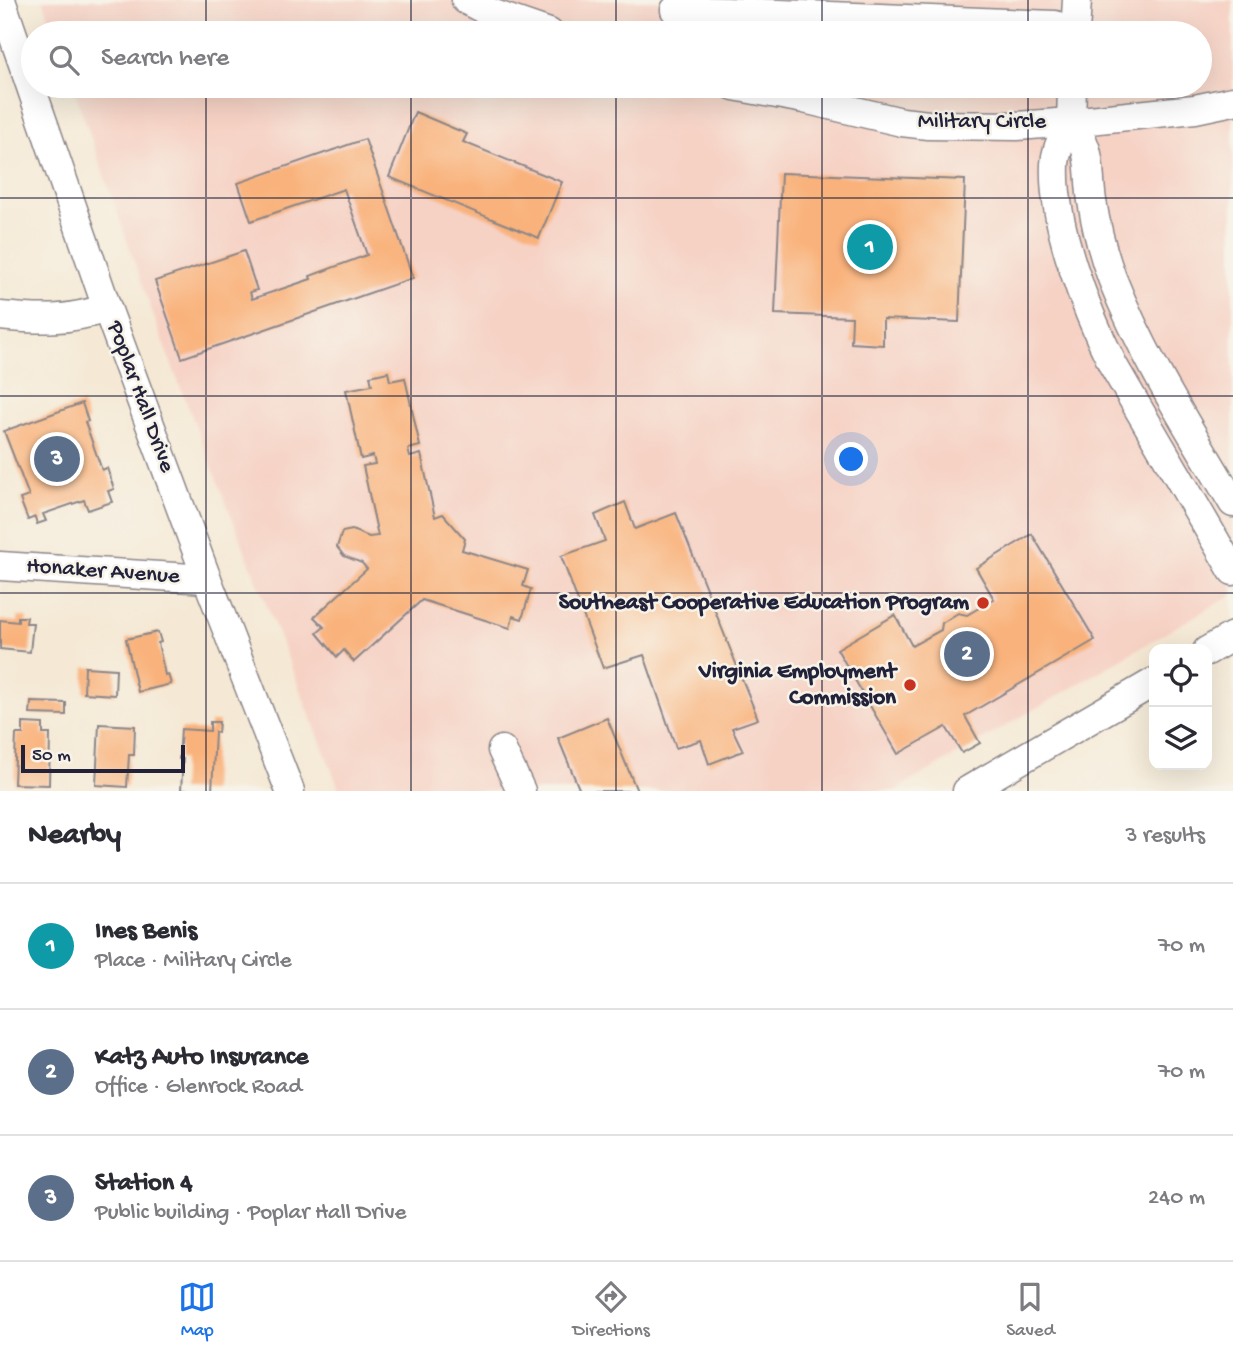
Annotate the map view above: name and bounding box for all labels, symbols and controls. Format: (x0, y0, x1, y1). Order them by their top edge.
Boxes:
search box (21, 21, 1212, 98)
icon: search (45, 41, 83, 79)
text: Search here (101, 44, 229, 75)
street label: Military Circle (918, 109, 1047, 136)
pin: 1 (847, 221, 893, 273)
street label: Poplar Hall Drive (100, 317, 180, 477)
pin: 3 (34, 433, 80, 485)
your location (834, 442, 868, 476)
street label: Honaker Avenue (25, 553, 182, 591)
place label: Southeast Cooperative Education Program (559, 590, 970, 617)
marker: Southeast Cooperative Education Program (975, 595, 991, 611)
pin: 2 (944, 628, 990, 680)
map controls (1149, 644, 1212, 770)
button: locate (1149, 644, 1212, 707)
place label: Virginia Employment Commission (698, 659, 899, 712)
marker: Virginia Employment Commission (902, 677, 918, 693)
button: layers (1149, 707, 1212, 770)
scale bar (21, 742, 186, 774)
text: 50 m (32, 745, 71, 768)
text: Nearby (28, 819, 121, 854)
text: 3 results (1125, 823, 1205, 850)
text: Ines Benis (95, 917, 197, 948)
text: 1 (46, 933, 56, 960)
text: 70 m (1158, 933, 1205, 960)
text: Place · Military Circle (95, 948, 292, 975)
text: Katz Auto Insurance (95, 1043, 308, 1074)
text: 2 (45, 1059, 57, 1086)
text: 70 m (1158, 1059, 1205, 1086)
text: Office · Glenrock Road (95, 1074, 302, 1101)
text: Station 4 (95, 1169, 193, 1200)
text: 3 (45, 1185, 57, 1212)
text: 240 m (1148, 1185, 1205, 1212)
text: Public building · Poplar Hall Drive (95, 1200, 407, 1227)
tab: Map (178, 1278, 216, 1343)
tab: Directions (573, 1278, 650, 1343)
tab: Saved (1006, 1278, 1055, 1343)

